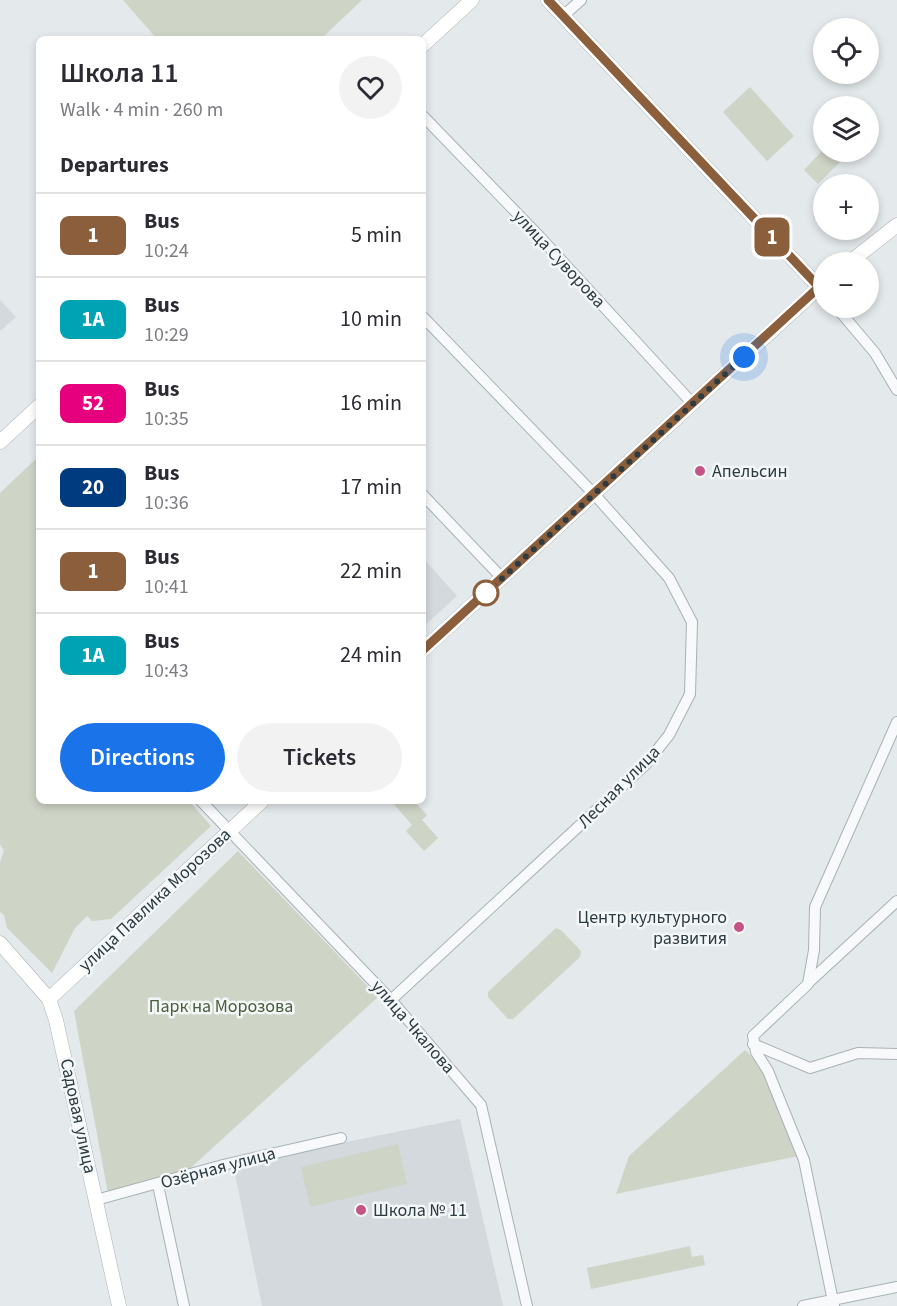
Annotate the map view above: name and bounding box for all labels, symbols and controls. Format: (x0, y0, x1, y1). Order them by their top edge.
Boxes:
map controls (813, 18, 879, 318)
button: locate (813, 18, 879, 84)
text: Школа 11 (60, 53, 179, 93)
button: heart (339, 56, 402, 119)
text: Walk · 4 min · 260 m (60, 96, 223, 124)
button: layers (813, 96, 879, 162)
text: Departures (60, 149, 169, 181)
button: + (813, 174, 879, 240)
street label: улица Суворова (507, 204, 611, 314)
text: Bus (144, 205, 180, 237)
line badge: 1 (752, 218, 792, 256)
text: 5 min (351, 219, 402, 251)
text: 1 (87, 220, 99, 250)
text: 1 (766, 222, 778, 252)
text: 10:24 (144, 237, 189, 265)
button: − (813, 252, 879, 318)
text: Bus (144, 289, 180, 321)
text: 10 min (340, 303, 402, 335)
text: 1А (81, 304, 105, 334)
text: 10:29 (144, 321, 189, 349)
your location (729, 342, 759, 372)
text: Bus (144, 373, 180, 405)
text: 16 min (340, 387, 402, 419)
text: 52 (82, 388, 104, 418)
text: 10:35 (144, 405, 189, 433)
text: Bus (144, 457, 180, 489)
place label: Апельсин (712, 459, 788, 484)
marker: Апельсин (693, 464, 707, 478)
text: 17 min (340, 471, 402, 503)
text: 20 (82, 472, 104, 502)
text: 10:36 (144, 489, 189, 517)
text: Bus (144, 541, 180, 573)
text: 22 min (340, 555, 402, 587)
text: 1 (87, 556, 99, 586)
text: 10:41 (144, 573, 189, 601)
unlabelled marker (473, 580, 499, 606)
text: Bus (144, 625, 180, 657)
text: 24 min (340, 639, 402, 671)
text: 1А (81, 640, 105, 670)
text: 10:43 (144, 657, 189, 685)
button: Directions (60, 723, 225, 792)
button: Tickets (237, 723, 402, 792)
street label: Лесная улица (572, 740, 666, 834)
street label: улица Павлика Морозова (73, 823, 237, 977)
place label: Центр культурного развития (577, 905, 727, 951)
marker: Центр культурного развития (732, 920, 746, 934)
street label: улица Чкалова (365, 975, 461, 1079)
park label: Парк на Морозова (149, 994, 293, 1019)
street label: Садовая улица (54, 1056, 102, 1176)
street label: Озёрная улица (158, 1141, 278, 1195)
place label: Школа № 11 (373, 1198, 467, 1223)
marker: Школа № 11 (354, 1203, 368, 1217)

